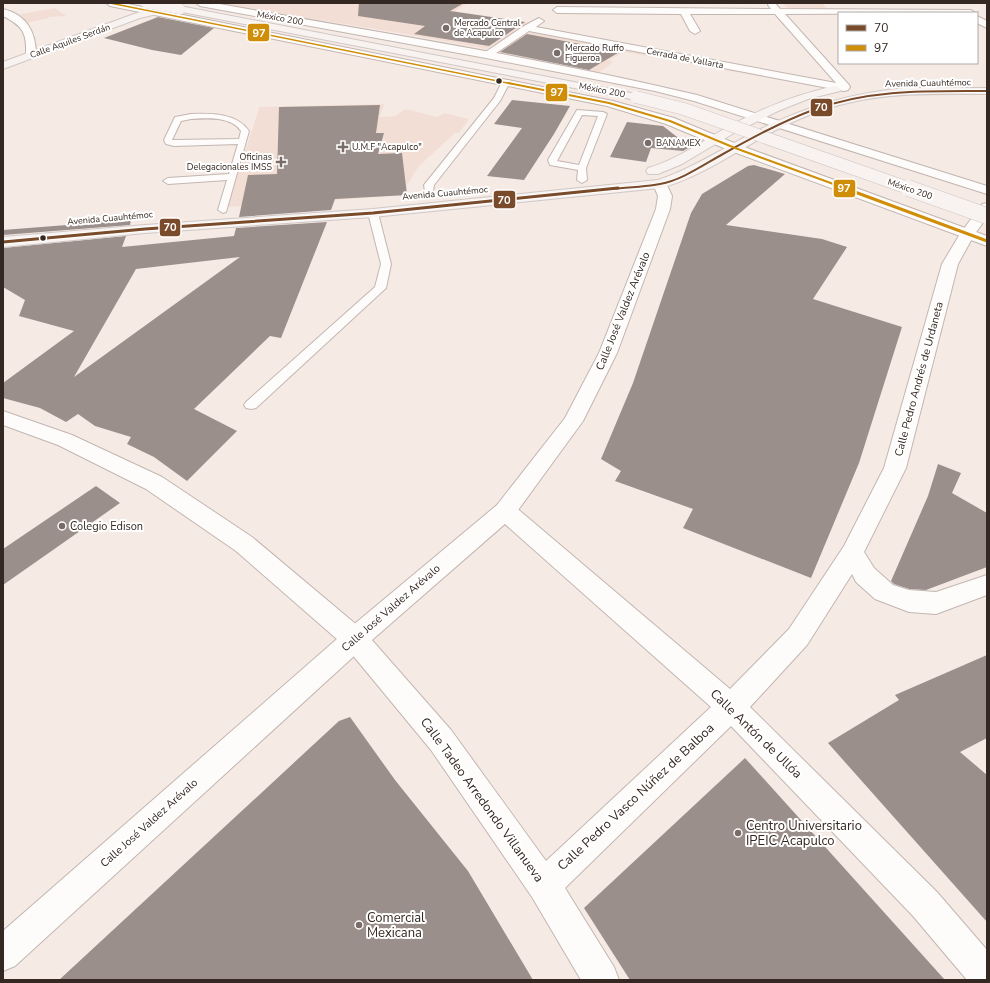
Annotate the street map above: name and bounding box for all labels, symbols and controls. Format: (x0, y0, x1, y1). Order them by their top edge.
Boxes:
street label: México 200 (256, 8, 304, 28)
legend (838, 12, 978, 64)
place label: Mercado Central de Acapulco (454, 17, 521, 39)
text: 70 (874, 20, 888, 36)
street label: Calle Aquiles Serdán (28, 21, 112, 61)
line badge: 97 (247, 23, 270, 42)
marker: Mercado Central de Acapulco (441, 23, 451, 33)
text: 97 (252, 26, 266, 41)
text: 97 (874, 40, 888, 56)
place label: Mercado Ruffo Figueroa (565, 42, 624, 64)
street label: Cerrada de Vallarta (645, 45, 725, 71)
marker: Mercado Ruffo Figueroa (552, 48, 562, 58)
unlabelled marker (494, 76, 504, 86)
street label: Avenida Cuauhtémoc (885, 76, 971, 90)
street label: México 200 (578, 80, 626, 100)
line badge: 97 (545, 83, 568, 102)
text: 97 (550, 85, 564, 100)
line badge: 70 (810, 98, 833, 117)
text: 70 (814, 100, 828, 115)
place label: BANAMEX (656, 137, 701, 149)
marker: BANAMEX (643, 138, 653, 148)
marker: U.M.F "Acapulco" (337, 141, 349, 153)
place label: U.M.F "Acapulco" (352, 141, 422, 153)
place label: Oficinas Delegacionales IMSS (187, 151, 272, 173)
marker: Oficinas Delegacionales IMSS (275, 156, 287, 168)
street label: México 200 (886, 176, 934, 202)
line badge: 97 (833, 179, 856, 198)
text: 97 (837, 181, 851, 196)
street label: Avenida Cuauhtémoc (402, 183, 488, 203)
line badge: 70 (493, 190, 516, 209)
text: 70 (497, 193, 511, 208)
street label: Avenida Cuauhtémoc (67, 208, 153, 228)
line badge: 70 (159, 218, 181, 237)
text: 70 (163, 220, 177, 235)
unlabelled marker (38, 233, 48, 243)
street label: Calle José Valdez Arévalo (592, 250, 654, 372)
street label: Calle Pedro Andrés de Urdaneta (891, 300, 947, 458)
place label: Colegio Edison (70, 519, 143, 534)
marker: Colegio Edison (57, 521, 67, 531)
street label: Calle José Valdez Arévalo (338, 561, 444, 655)
street label: Calle Antón de Ullóa (706, 685, 806, 783)
street label: Calle Tadeo Arredondo Villanueva (416, 714, 548, 886)
street label: Calle Pedro Vasco Núñez de Balboa (554, 719, 718, 875)
street label: Calle José Valdez Arévalo (97, 775, 201, 871)
place label: Centro Universitario IPEIC Acapulco (746, 817, 862, 850)
marker: Centro Universitario IPEIC Acapulco (733, 828, 743, 838)
place label: Comercial Mexicana (367, 909, 425, 942)
marker: Comercial Mexicana (354, 920, 364, 930)

